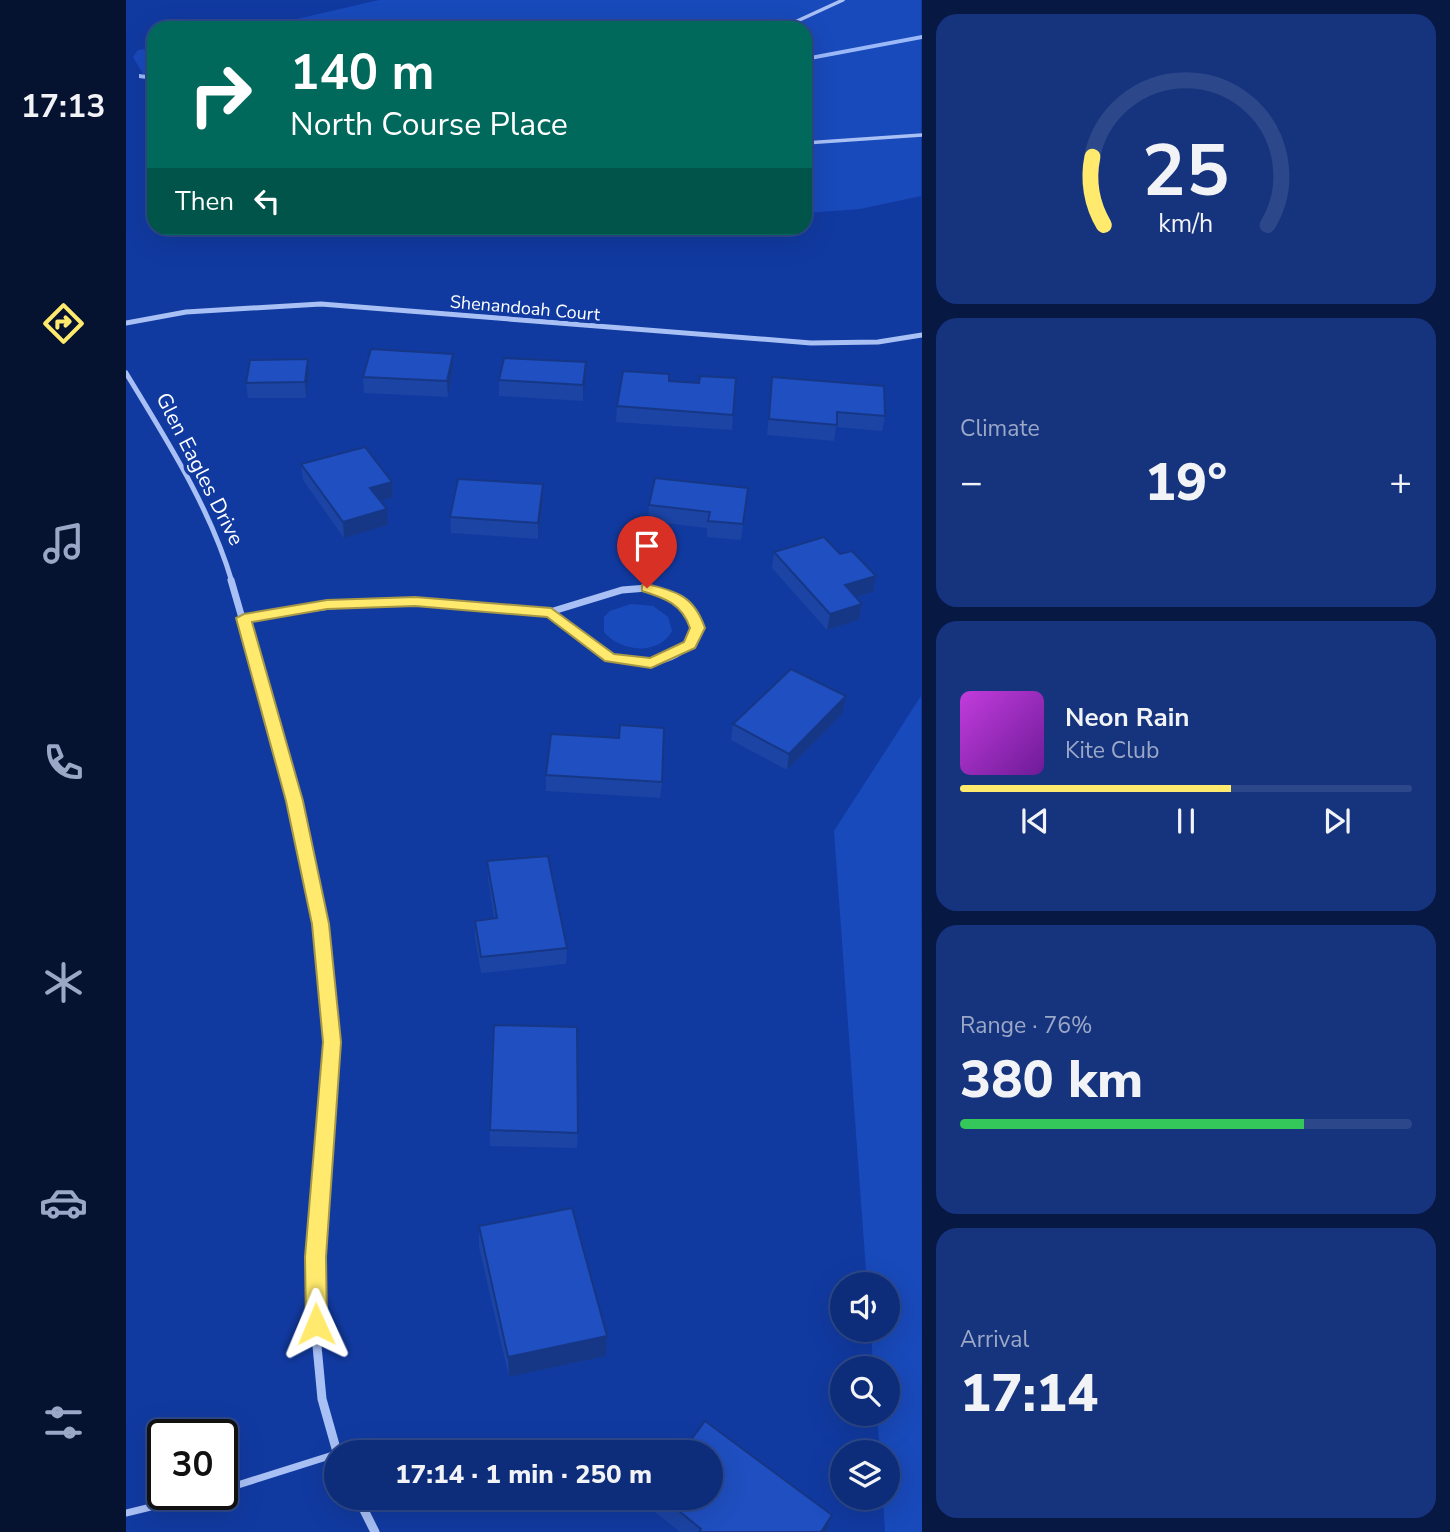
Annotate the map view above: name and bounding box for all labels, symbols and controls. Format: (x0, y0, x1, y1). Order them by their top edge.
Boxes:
text: 140 m (290, 39, 434, 106)
icon: right (175, 49, 266, 140)
text: 17:13 (21, 85, 105, 128)
text: North Course Place (290, 103, 568, 146)
text: 25 (1142, 121, 1230, 221)
icon: left (248, 182, 286, 220)
text: Then (175, 184, 234, 219)
text: km/h (1158, 207, 1214, 241)
street label: Shenandoah Court (449, 289, 602, 327)
icon: directions (39, 299, 88, 348)
street label: Glen Eagles Drive (149, 388, 251, 550)
text: Climate (960, 413, 1040, 444)
text: 19° (1145, 447, 1227, 518)
text: − (960, 457, 983, 508)
text: + (1389, 457, 1412, 508)
pin (617, 516, 677, 588)
icon: music (39, 519, 88, 568)
icon: arrive (628, 527, 666, 565)
text: Neon Rain (1065, 700, 1190, 735)
text: Kite Club (1065, 735, 1159, 766)
icon: phone (39, 738, 88, 787)
icon: previous (1016, 802, 1054, 840)
icon: pause (1167, 802, 1205, 840)
icon: next (1318, 802, 1356, 840)
icon: climate (39, 958, 88, 1007)
text: Range · 76% (960, 1010, 1092, 1041)
text: 380 km (960, 1044, 1143, 1115)
icon: car (39, 1178, 88, 1227)
map controls (830, 1272, 900, 1510)
button: sound (830, 1272, 900, 1342)
position arrow (279, 1287, 353, 1361)
text: Arrival (960, 1324, 1029, 1355)
button: search (830, 1356, 900, 1426)
text: 17:14 (960, 1358, 1098, 1429)
icon: filters (39, 1398, 88, 1447)
speed limit sign: 30 (147, 1419, 238, 1510)
button: layers (830, 1440, 900, 1510)
text: 17:14 · 1 min · 250 m (395, 1457, 652, 1492)

